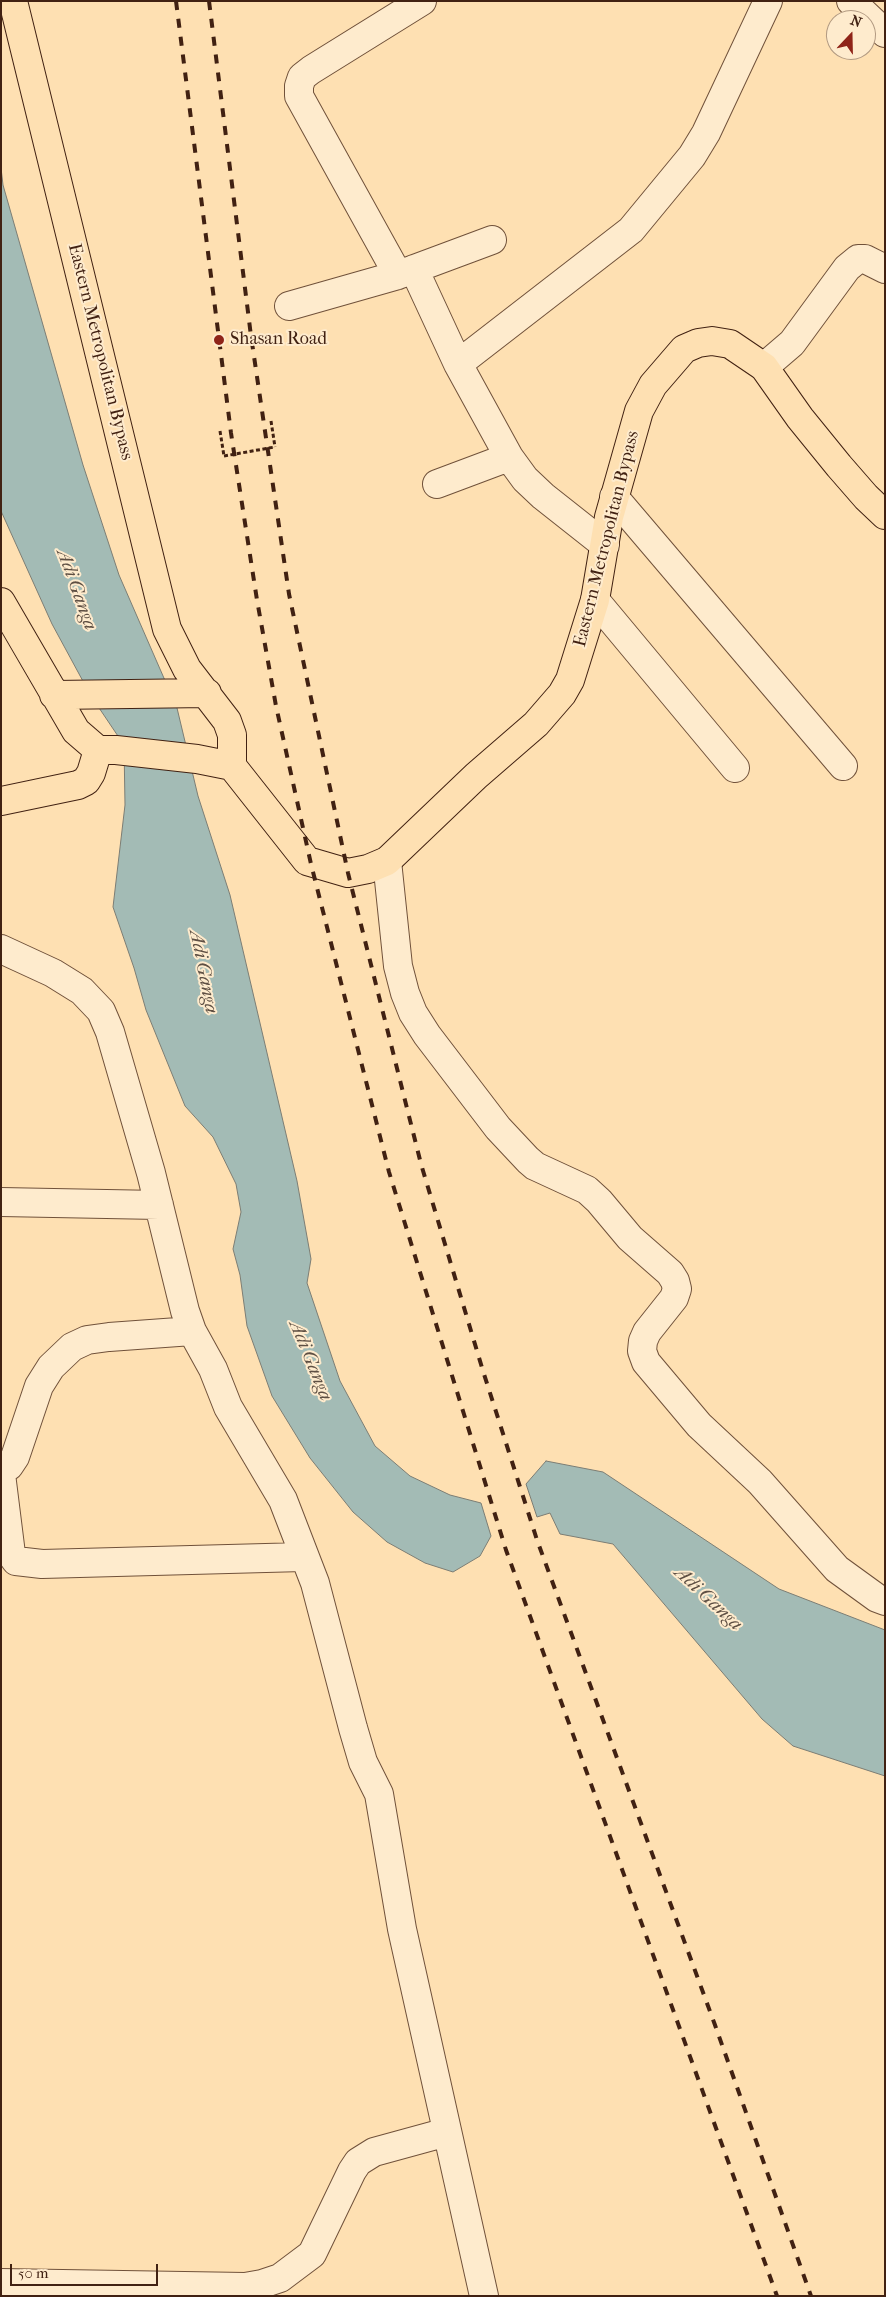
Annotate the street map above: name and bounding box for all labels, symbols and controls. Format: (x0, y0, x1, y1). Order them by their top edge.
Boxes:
north arrow (826, 10, 876, 60)
text: N (848, 12, 864, 31)
street label: Eastern Metropolitan Bypass (63, 242, 137, 462)
place label: Shasan Road (230, 329, 327, 351)
marker: Shasan Road (212, 333, 226, 347)
street label: Eastern Metropolitan Bypass (570, 429, 644, 649)
water label: Adi Ganga (51, 547, 101, 633)
water label: Adi Ganga (184, 928, 222, 1016)
water label: Adi Ganga (284, 1318, 336, 1404)
water label: Adi Ganga (669, 1562, 747, 1636)
scale bar (12, 2254, 160, 2286)
text: 50 m (18, 2264, 48, 2282)

